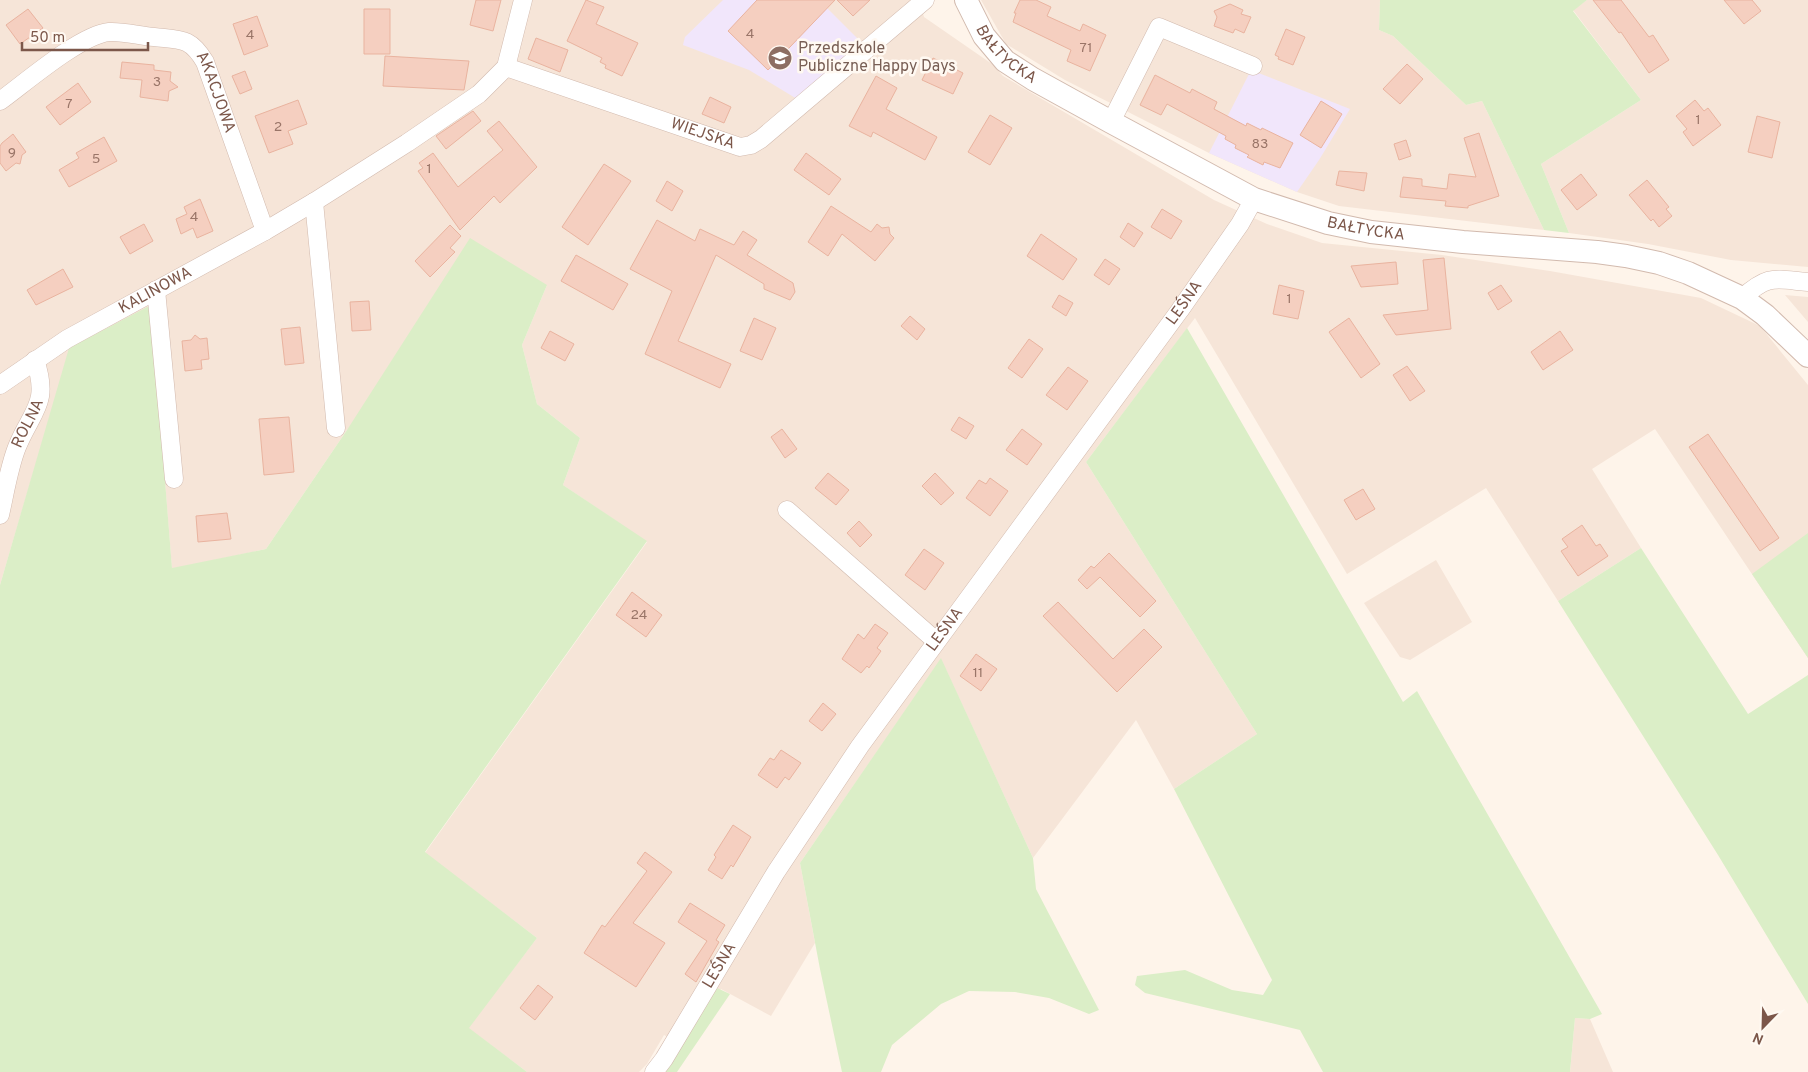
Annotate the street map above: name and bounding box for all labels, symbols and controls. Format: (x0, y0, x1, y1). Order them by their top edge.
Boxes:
scale bar (22, 20, 149, 52)
street label: BAŁTYCKA (970, 22, 1040, 89)
house number: 4 (746, 26, 754, 43)
house number: 4 (246, 27, 254, 44)
text: 50 m (30, 29, 65, 48)
place label: Przedszkole Publiczne Happy Days (798, 39, 956, 77)
house number: 71 (1080, 40, 1092, 57)
school or university icon: Przedszkole Publiczne Happy Days (767, 45, 793, 71)
street label: AKACJOWA (191, 48, 239, 136)
house number: 3 (153, 74, 161, 91)
house number: 7 (65, 96, 73, 113)
house number: 1 (1695, 112, 1701, 129)
street label: WIEJSKA (668, 114, 738, 155)
house number: 2 (274, 119, 282, 136)
house number: 83 (1252, 136, 1268, 153)
house number: 9 (8, 145, 16, 162)
house number: 5 (92, 151, 100, 168)
house number: 1 (426, 161, 432, 178)
house number: 4 (190, 209, 198, 226)
street label: BAŁTYCKA (1325, 213, 1406, 246)
street label: KALINOWA (115, 263, 196, 319)
street label: LEŚNA (1162, 277, 1207, 329)
house number: 1 (1286, 291, 1292, 308)
street label: ROLNA (8, 396, 49, 451)
street label: LEŚNA (922, 604, 968, 656)
house number: 24 (630, 607, 648, 624)
house number: 11 (973, 665, 983, 682)
street label: LEŚNA (698, 939, 741, 992)
north arrow (1738, 1002, 1788, 1052)
text: N (1751, 1028, 1766, 1047)

